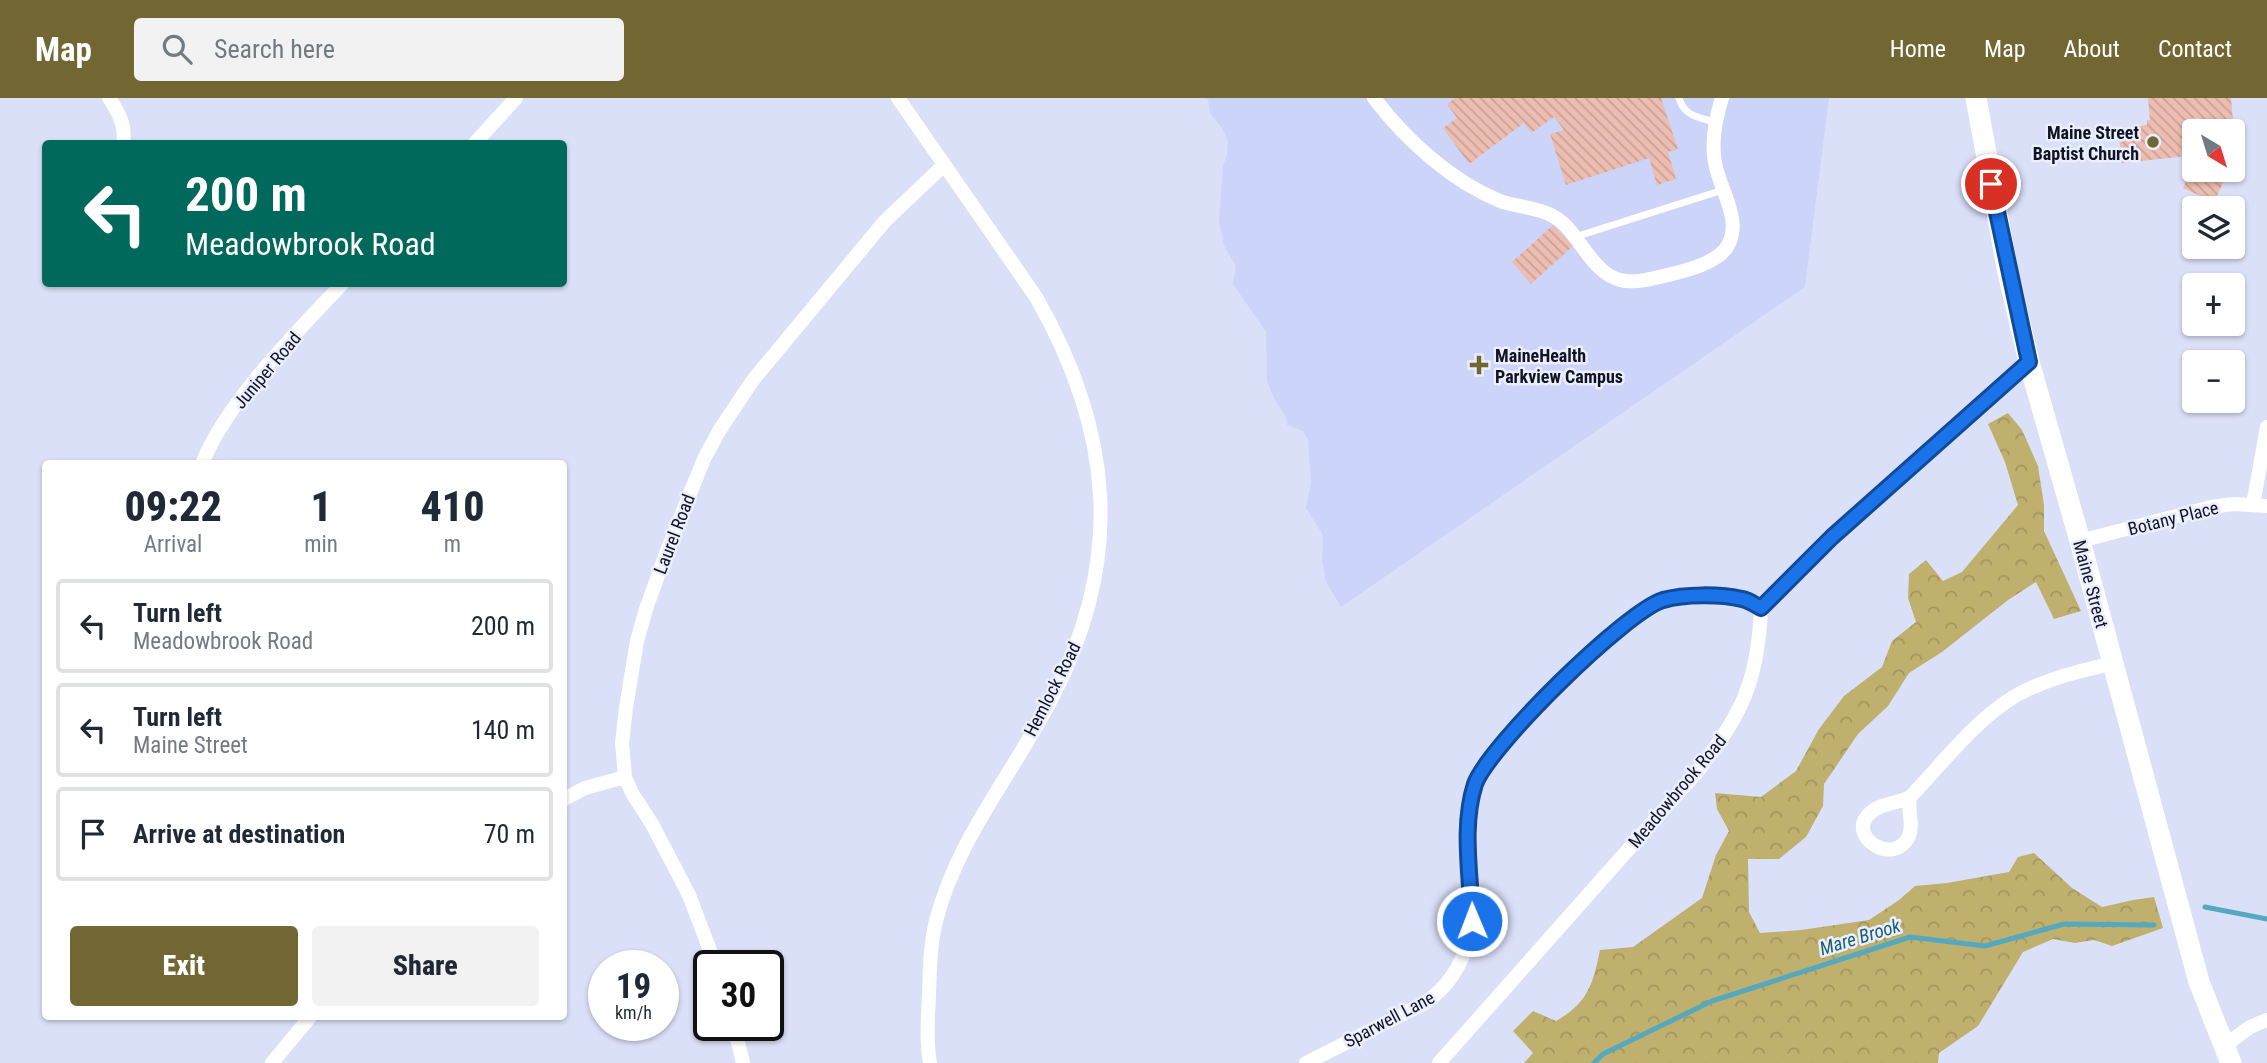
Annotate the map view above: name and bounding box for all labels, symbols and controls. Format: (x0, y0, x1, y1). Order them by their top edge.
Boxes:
search box (134, 18, 624, 81)
text: Map (35, 30, 92, 69)
icon: search (158, 30, 196, 68)
text: Search here (214, 34, 335, 64)
text: Home (1890, 35, 1946, 63)
text: Map (1984, 35, 2026, 63)
text: About (2064, 35, 2120, 63)
text: Contact (2158, 35, 2232, 63)
north arrow (2182, 119, 2245, 182)
map controls (2182, 119, 2245, 413)
place label: Maine Street Baptist Church (2033, 122, 2139, 164)
marker: Maine Street Baptist Church (2145, 134, 2161, 150)
pin (1961, 154, 2021, 214)
icon: arrive (1972, 165, 2010, 203)
text: 200 m (185, 166, 307, 223)
icon: left (70, 168, 161, 259)
button: layers (2182, 196, 2245, 259)
text: Meadowbrook Road (185, 225, 436, 263)
button: + (2182, 273, 2245, 336)
street label: Juniper Road (229, 328, 305, 412)
place label: MaineHealth Parkview Campus (1495, 345, 1623, 387)
button: − (2182, 350, 2245, 413)
marker: MaineHealth Parkview Campus (1469, 355, 1489, 375)
text: 09:22 (124, 482, 222, 531)
text: 1 (310, 482, 332, 531)
text: 410 (420, 482, 485, 531)
street label: Laurel Road (649, 491, 699, 577)
street label: Botany Place (2126, 497, 2220, 539)
text: Arrival (144, 531, 202, 558)
text: min (304, 531, 338, 558)
text: m (444, 531, 461, 558)
street label: Maine Street (2069, 538, 2113, 630)
text: Turn left (133, 598, 222, 628)
icon: left (74, 607, 112, 645)
text: 200 m (471, 611, 535, 641)
text: Meadowbrook Road (133, 628, 313, 655)
street label: Hemlock Road (1019, 638, 1085, 740)
text: Turn left (133, 702, 222, 732)
icon: left (74, 711, 112, 749)
text: 140 m (471, 715, 535, 745)
street label: Meadowbrook Road (1624, 730, 1730, 852)
text: Maine Street (133, 732, 248, 759)
icon: arrive (74, 815, 112, 853)
text: Arrive at destination (133, 819, 345, 849)
text: 70 m (484, 819, 535, 849)
position arrow (1435, 884, 1509, 958)
water label: Mare Brook (1817, 914, 1904, 960)
button: Exit (70, 926, 298, 1006)
button: Share (312, 926, 539, 1006)
speed limit sign: 30 (693, 950, 784, 1041)
text: 19 (616, 966, 651, 1007)
street label: Sparwell Lane (1340, 986, 1438, 1052)
text: km/h (615, 1002, 652, 1023)

